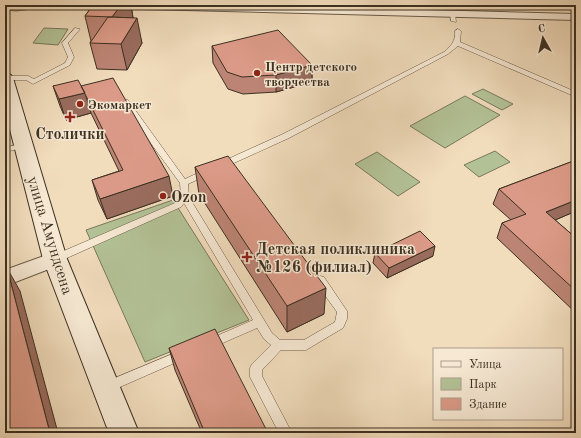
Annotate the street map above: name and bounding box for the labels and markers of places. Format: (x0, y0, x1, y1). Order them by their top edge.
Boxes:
place label: Центр детского творчества (265, 61, 357, 89)
marker: Центр детского творчества (252, 68, 262, 78)
marker: Экомаркет (75, 99, 85, 109)
place label: Экомаркет (88, 99, 151, 112)
marker: Столички (65, 112, 75, 122)
place label: Столички (35, 127, 105, 143)
place label: Ozon (171, 190, 207, 206)
marker: Ozon (158, 191, 168, 201)
place label: Детская поликлиника №126 (филиал) (256, 242, 415, 276)
marker: Детская поликлиника №126 (филиал) (241, 251, 253, 263)

